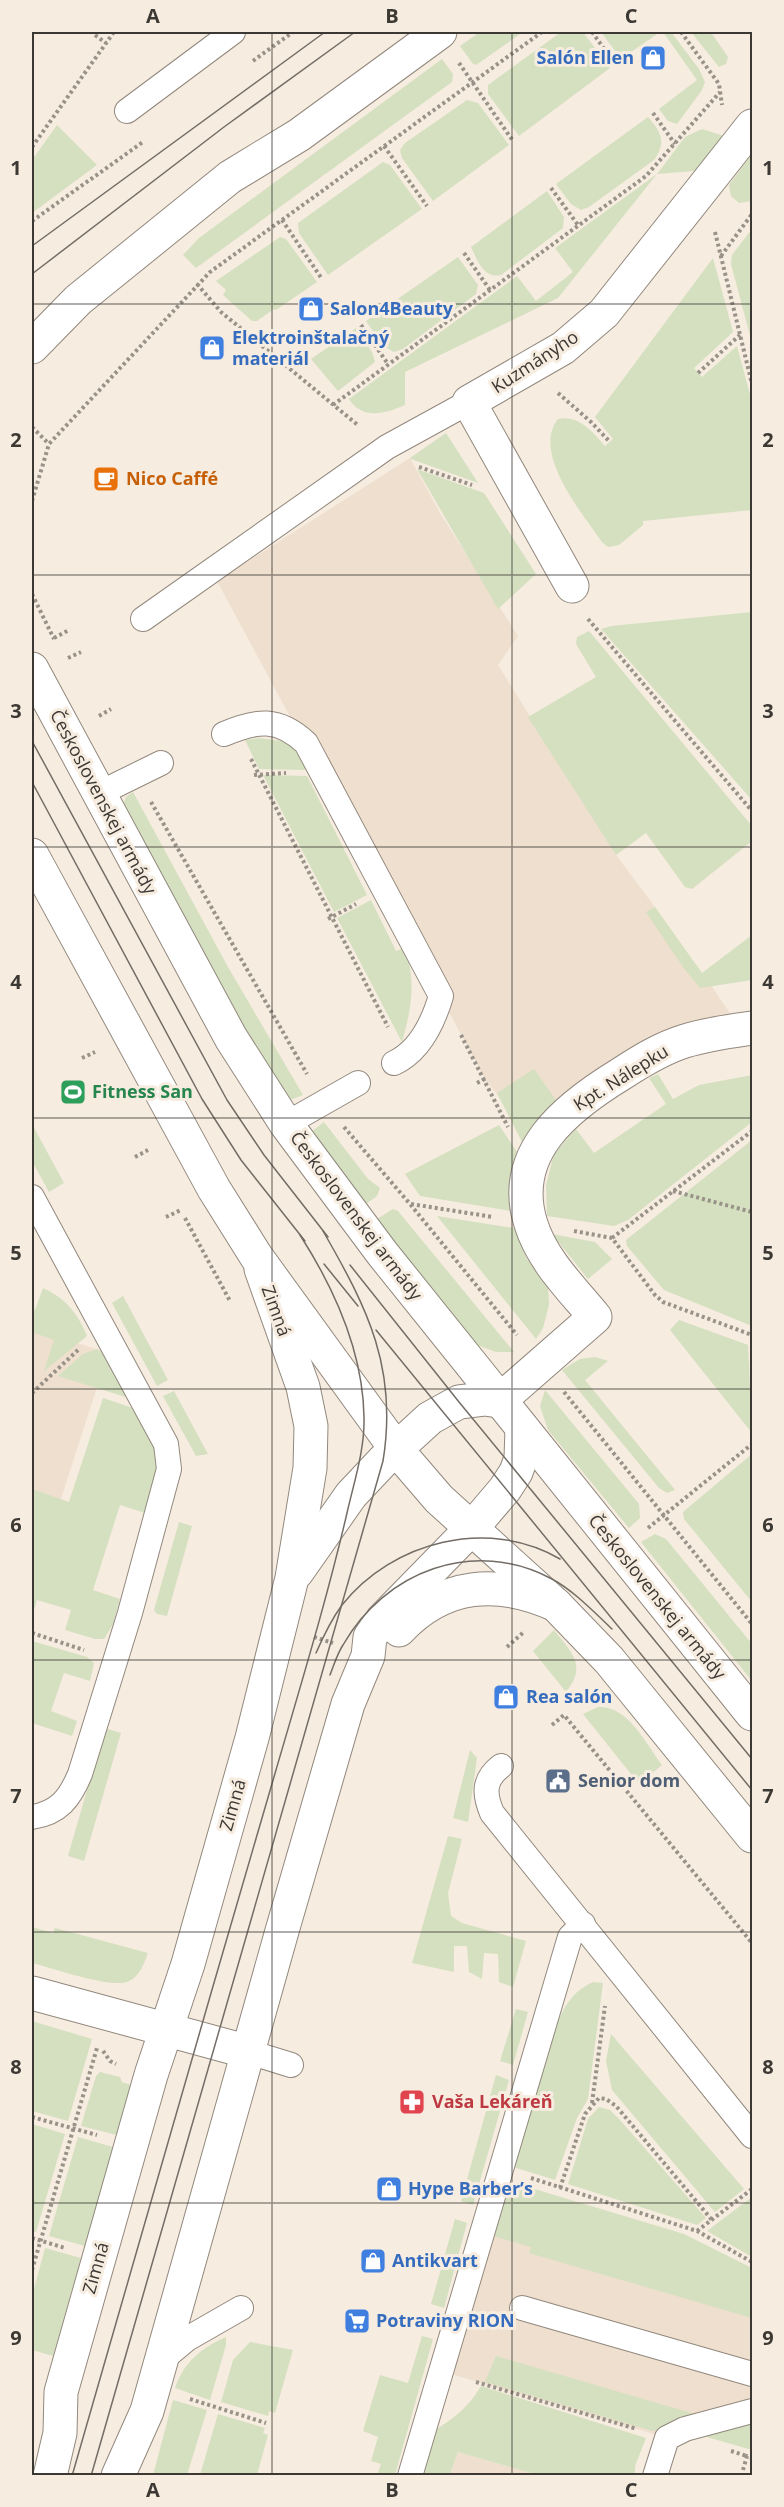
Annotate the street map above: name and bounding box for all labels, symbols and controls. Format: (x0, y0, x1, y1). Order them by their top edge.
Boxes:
text: A (146, 2, 160, 29)
text: B (385, 2, 399, 29)
text: C (625, 2, 638, 29)
shop icon: Salón Ellen (638, 43, 668, 73)
place label: Salón Ellen (537, 45, 634, 69)
text: 1 (10, 154, 22, 181)
text: 1 (762, 154, 774, 181)
shop icon: Salon4Beauty (296, 294, 326, 324)
place label: Salon4Beauty (330, 296, 454, 320)
street label: Kuzmányho (486, 324, 583, 398)
place label: Elektroinštalačný materiál (232, 325, 390, 370)
shop icon: Elektroinštalačný materiál (197, 333, 227, 363)
text: 2 (10, 426, 22, 453)
text: 2 (762, 426, 774, 453)
cafe icon: Nico Caffé (91, 464, 121, 494)
place label: Nico Caffé (126, 466, 218, 490)
text: 3 (10, 697, 22, 724)
text: 3 (762, 697, 774, 724)
street label: Československej armády (45, 705, 163, 899)
text: 4 (10, 968, 22, 995)
text: 4 (762, 968, 774, 995)
street label: Kpt. Nálepku (568, 1038, 672, 1116)
sports icon: Fitness San (58, 1077, 88, 1107)
place label: Fitness San (92, 1079, 193, 1103)
street label: Československej armády (285, 1126, 429, 1306)
text: 5 (10, 1239, 22, 1266)
text: 5 (762, 1239, 774, 1266)
street label: Zimná (257, 1282, 297, 1339)
street label: Československej armády (584, 1509, 732, 1685)
text: 6 (10, 1511, 22, 1538)
text: 6 (762, 1511, 774, 1538)
shop icon: Rea salón (491, 1682, 521, 1712)
place label: Rea salón (526, 1684, 612, 1708)
public building icon: Senior dom (543, 1766, 573, 1796)
place label: Senior dom (578, 1768, 680, 1792)
street label: Zimná (213, 1776, 251, 1833)
text: 7 (10, 1782, 22, 1809)
text: 7 (762, 1782, 774, 1809)
text: 8 (10, 2053, 22, 2080)
text: 8 (762, 2053, 774, 2080)
pharmacy icon: Vaša Lekáreň (397, 2087, 427, 2117)
place label: Vaša Lekáreň (432, 2089, 553, 2113)
shop icon: Hype Barber’s (374, 2174, 404, 2204)
place label: Hype Barber’s (408, 2176, 533, 2200)
street label: Zimná (76, 2239, 114, 2296)
shop icon: Antikvart (358, 2246, 388, 2276)
place label: Antikvart (392, 2248, 478, 2272)
supermarket icon: Potraviny RION (342, 2306, 372, 2336)
place label: Potraviny RION (376, 2308, 515, 2332)
text: 9 (10, 2324, 22, 2351)
text: 9 (762, 2324, 774, 2351)
text: A (146, 2476, 160, 2503)
text: B (385, 2476, 399, 2503)
text: C (625, 2476, 638, 2503)

